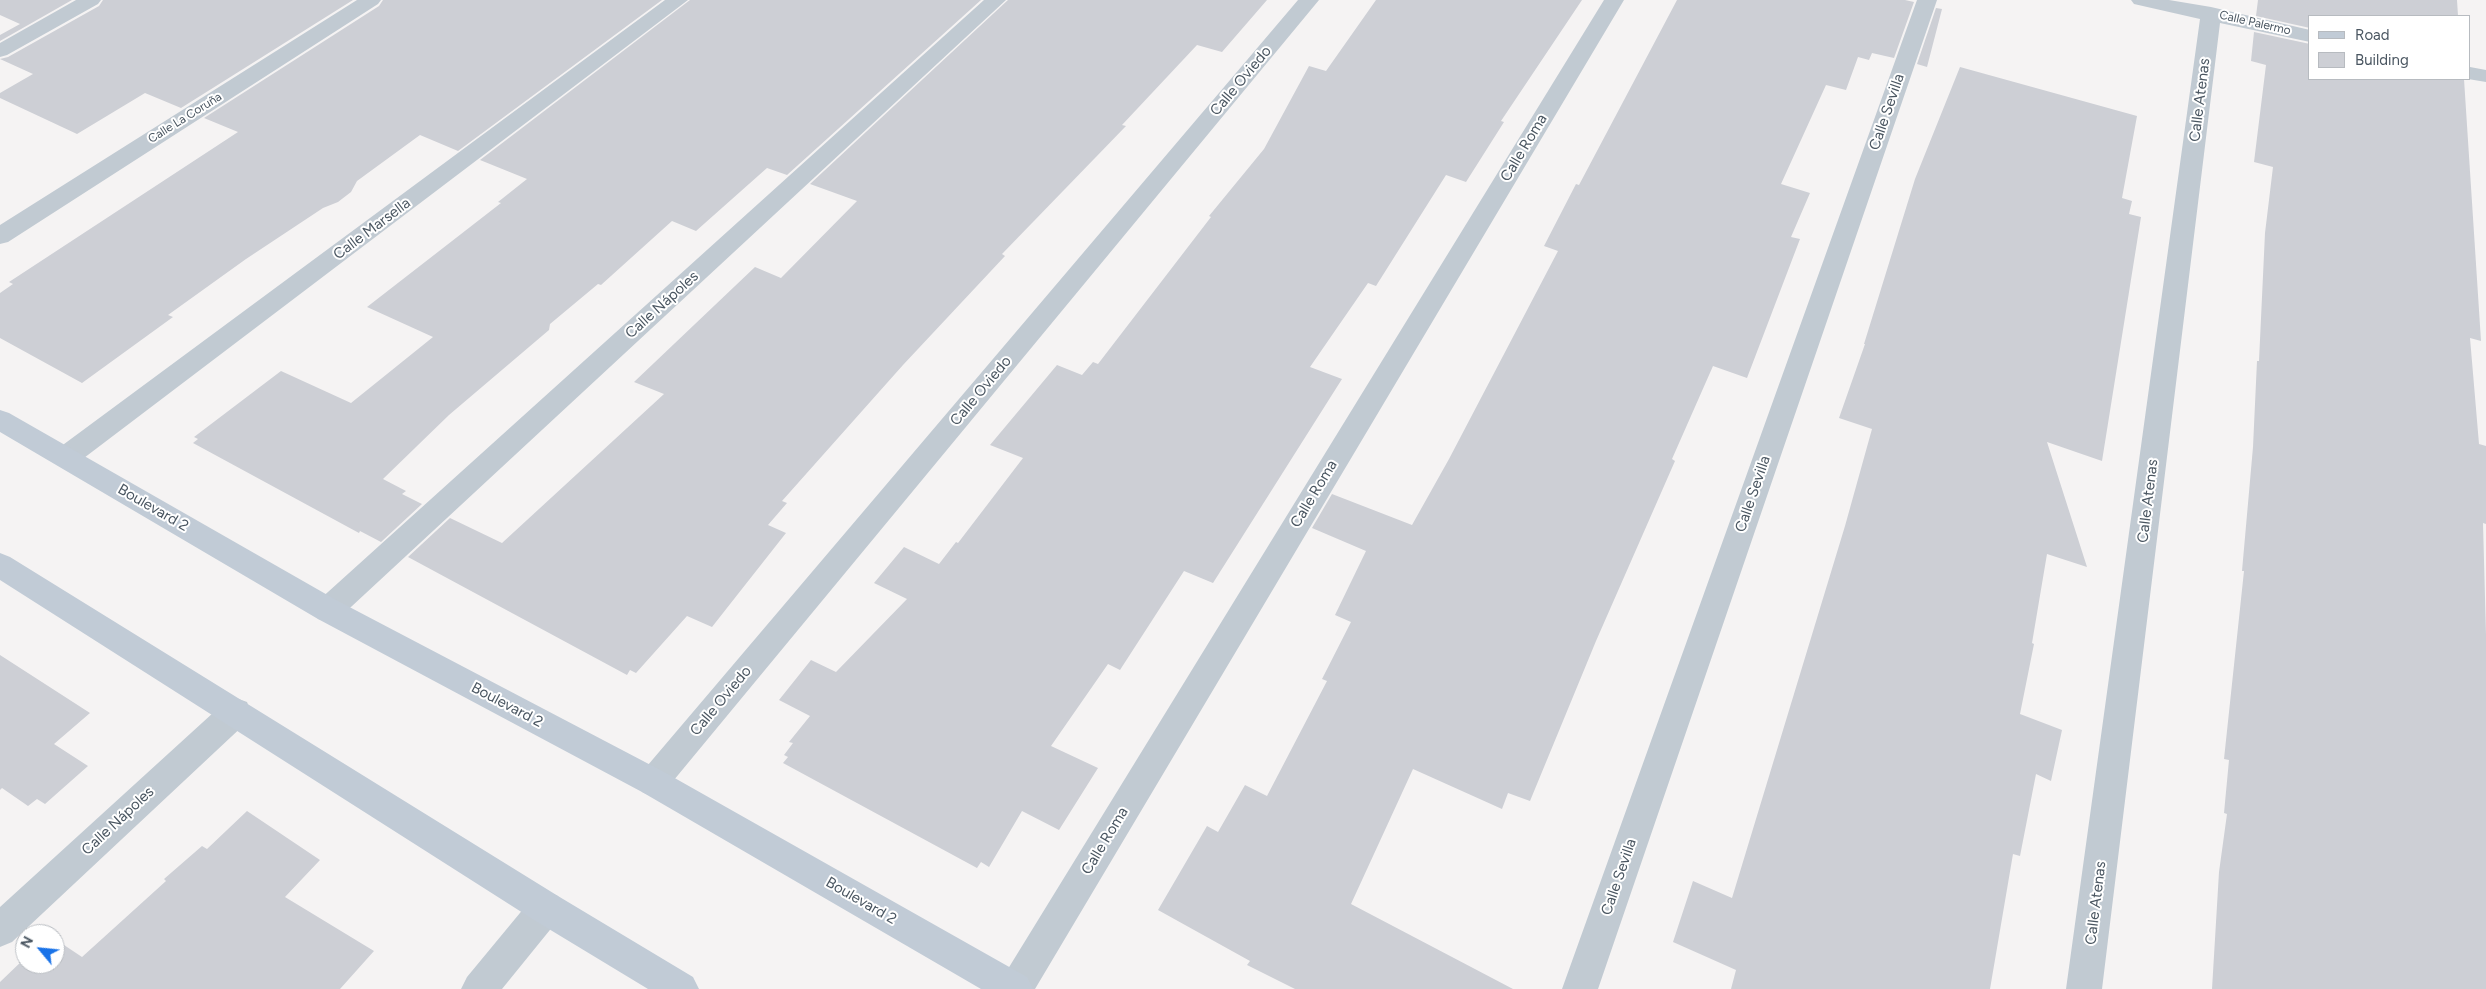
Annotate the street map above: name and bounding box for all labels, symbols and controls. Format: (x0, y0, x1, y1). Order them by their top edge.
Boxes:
street label: Calle Palermo (2218, 8, 2292, 38)
legend (2308, 15, 2471, 80)
text: Road (2355, 26, 2390, 44)
street label: Calle Oviedo (1207, 42, 1275, 120)
text: Building (2355, 51, 2409, 69)
street label: Calle Atenas (2186, 57, 2214, 143)
street label: Calle Sevilla (1866, 71, 1908, 153)
street label: Calle La Coruña (146, 90, 224, 146)
street label: Calle Roma (1497, 111, 1551, 185)
street label: Calle Marsella (330, 194, 414, 264)
street label: Calle Nápoles (622, 267, 702, 343)
street label: Calle Oviedo (947, 352, 1015, 430)
street label: Calle Sevilla (1732, 453, 1774, 535)
street label: Calle Roma (1287, 457, 1341, 531)
street label: Calle Atenas (2134, 458, 2162, 544)
street label: Boulevard 2 (114, 481, 192, 535)
street label: Calle Oviedo (687, 662, 755, 740)
street label: Boulevard 2 (468, 679, 546, 731)
street label: Calle Nápoles (78, 783, 158, 859)
street label: Calle Roma (1078, 804, 1132, 878)
street label: Calle Sevilla (1598, 836, 1640, 918)
street label: Calle Atenas (2082, 860, 2110, 946)
street label: Boulevard 2 (822, 874, 900, 928)
north arrow (15, 924, 65, 974)
text: N (17, 933, 37, 951)

